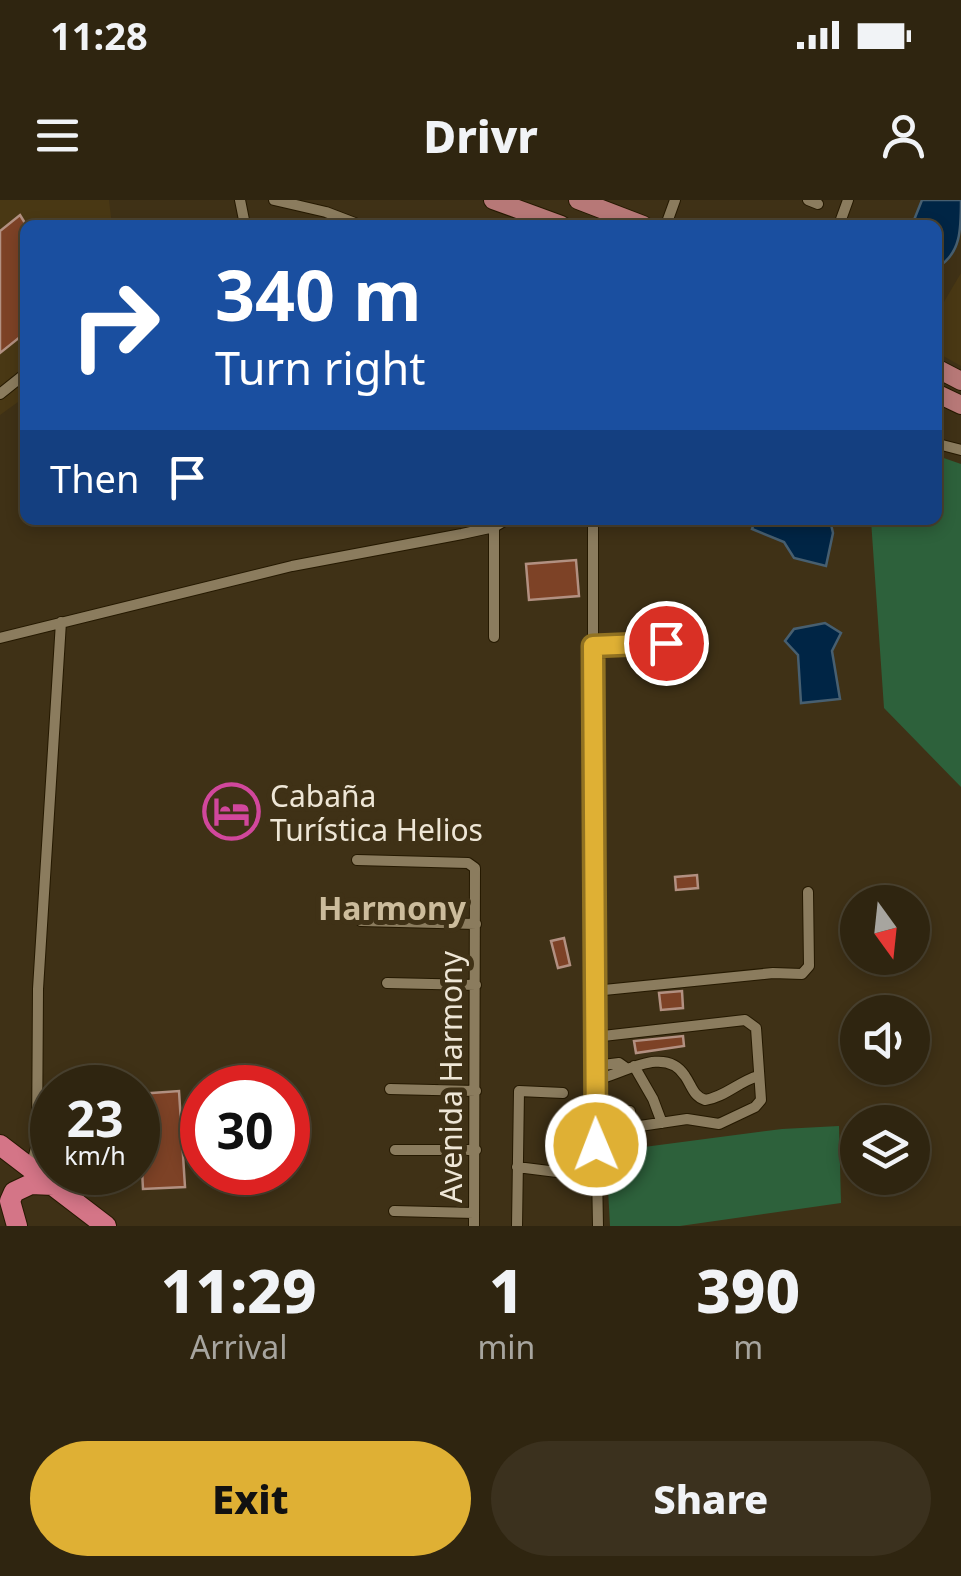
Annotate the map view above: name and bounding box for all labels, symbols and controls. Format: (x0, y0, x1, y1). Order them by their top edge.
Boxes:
text: 11:28 (50, 9, 148, 61)
text: Drivr (423, 105, 538, 166)
icon: menu (30, 108, 85, 163)
icon: person (876, 108, 931, 163)
text: 340 m (215, 246, 422, 342)
icon: right (50, 260, 180, 390)
text: Turn right (215, 337, 426, 398)
icon: arrive (160, 450, 215, 505)
text: Then (50, 452, 140, 504)
pin (624, 601, 709, 686)
icon: arrive (639, 616, 694, 671)
place label: Cabaña Turística Helios (270, 775, 483, 850)
hotel icon: Cabaña Turística Helios (201, 782, 261, 842)
north arrow (840, 885, 930, 975)
map controls (840, 885, 930, 1195)
district label: Harmony (318, 886, 467, 929)
street label: Avenida Harmony (430, 950, 471, 1203)
button: sound (840, 995, 930, 1085)
speed limit sign: 30 (180, 1065, 310, 1195)
text: 23 (66, 1084, 124, 1152)
position arrow (544, 1093, 648, 1197)
button: layers (840, 1105, 930, 1195)
text: km/h (64, 1138, 126, 1172)
text: 11:29 (161, 1249, 317, 1331)
text: 1 (489, 1249, 524, 1331)
text: 390 (696, 1249, 800, 1331)
text: Arrival (190, 1325, 288, 1368)
text: min (477, 1325, 535, 1368)
text: m (733, 1325, 763, 1368)
button: Exit (30, 1441, 471, 1556)
button: Share (491, 1441, 931, 1556)

